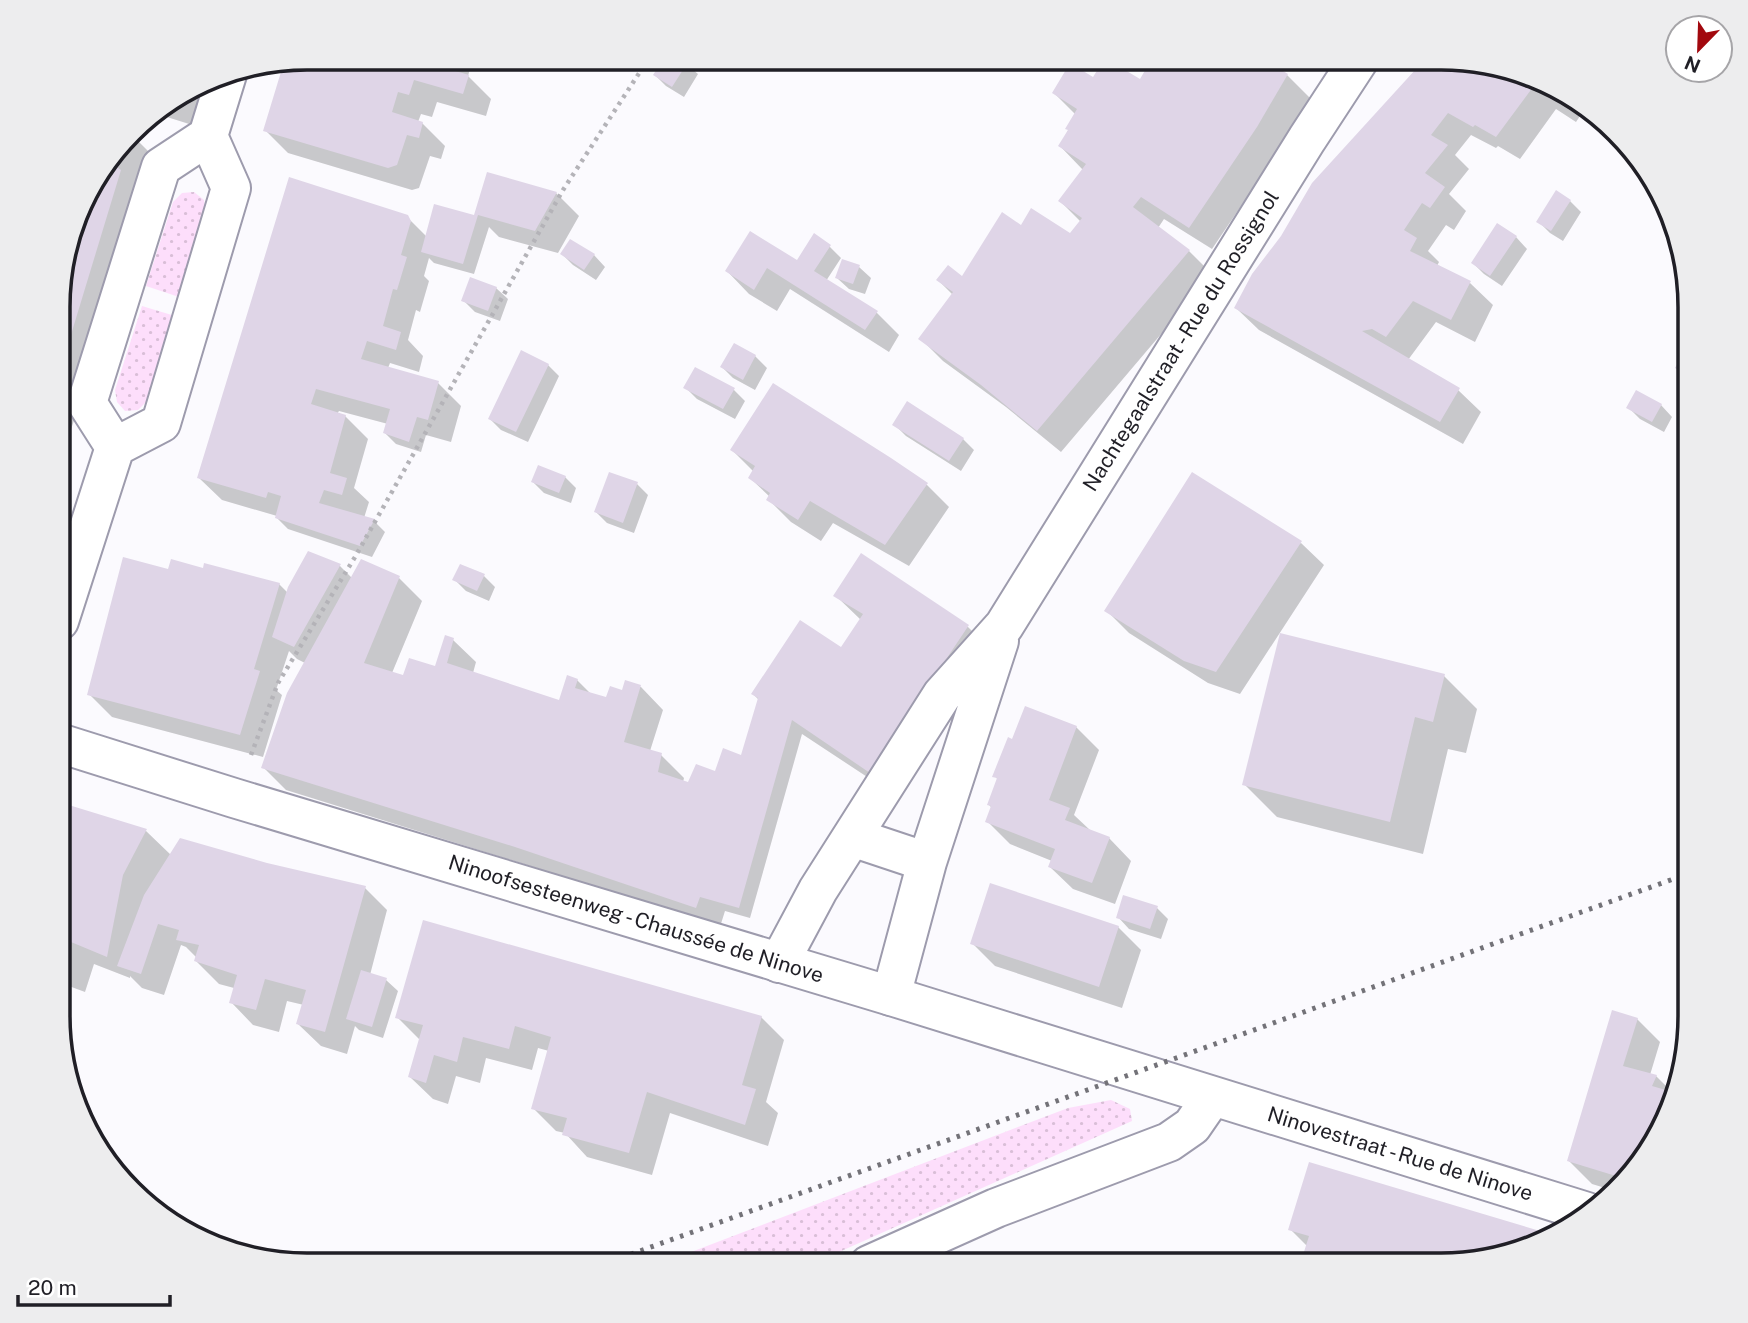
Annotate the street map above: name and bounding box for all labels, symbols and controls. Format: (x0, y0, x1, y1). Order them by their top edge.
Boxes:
north arrow (1664, 14, 1734, 84)
text: N (1681, 52, 1703, 78)
street label: Nachtegaalstraat - Rue du Rossignol (1077, 186, 1284, 496)
street label: Ninoofsesteenweg - Chaussée de Ninove (445, 849, 827, 988)
street label: Ninovestraat - Rue de Ninove (1264, 1101, 1536, 1206)
scale bar (18, 1264, 170, 1308)
text: 20 m (28, 1275, 77, 1300)

